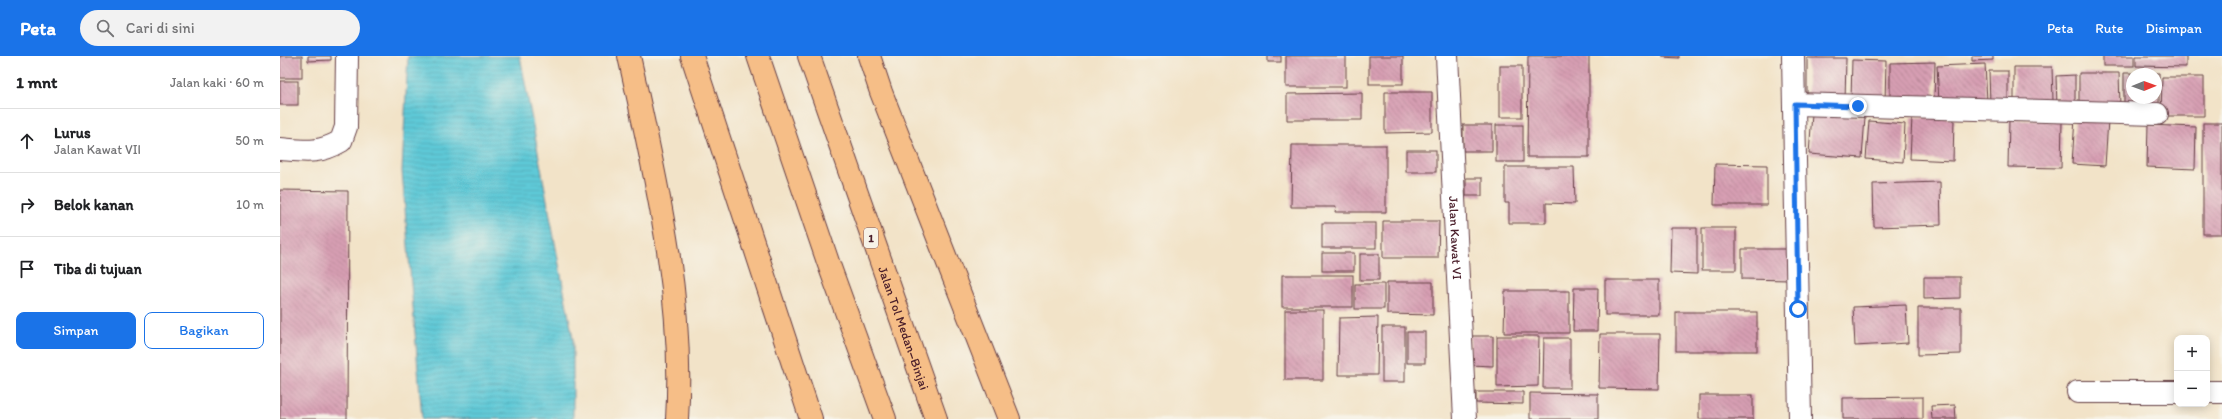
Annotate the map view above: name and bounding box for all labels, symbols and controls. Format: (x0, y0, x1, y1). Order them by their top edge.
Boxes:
search box (80, 10, 360, 46)
text: Peta (20, 17, 56, 40)
icon: search (94, 17, 116, 39)
text: Cari di sini (126, 19, 195, 37)
text: Peta (2047, 20, 2073, 37)
text: Rute (2095, 20, 2123, 37)
text: Disimpan (2145, 20, 2202, 37)
north arrow (2126, 68, 2162, 104)
text: 1 mnt (16, 72, 57, 92)
text: Jalan kaki · 60 m (170, 75, 264, 90)
route end (1849, 97, 1867, 115)
text: Lurus (54, 124, 91, 142)
icon: ahead (16, 130, 38, 152)
text: 50 m (235, 133, 264, 148)
text: Jalan Kawat VII (54, 142, 141, 157)
icon: right (16, 194, 38, 216)
text: Belok kanan (54, 196, 134, 214)
street label: Jalan Kawat VI (1446, 196, 1465, 280)
text: 10 m (236, 197, 264, 212)
road number: 1 (864, 228, 878, 248)
icon: arrive (16, 258, 38, 280)
text: Tiba di tujuan (54, 260, 142, 278)
street label: Jalan Tol Medan–Binjai (875, 264, 932, 392)
route start (1789, 300, 1807, 318)
button: Simpan (16, 312, 136, 349)
button: Bagikan (144, 312, 264, 349)
map controls (2174, 335, 2210, 407)
button: + (2174, 335, 2210, 371)
button: − (2174, 371, 2210, 407)

